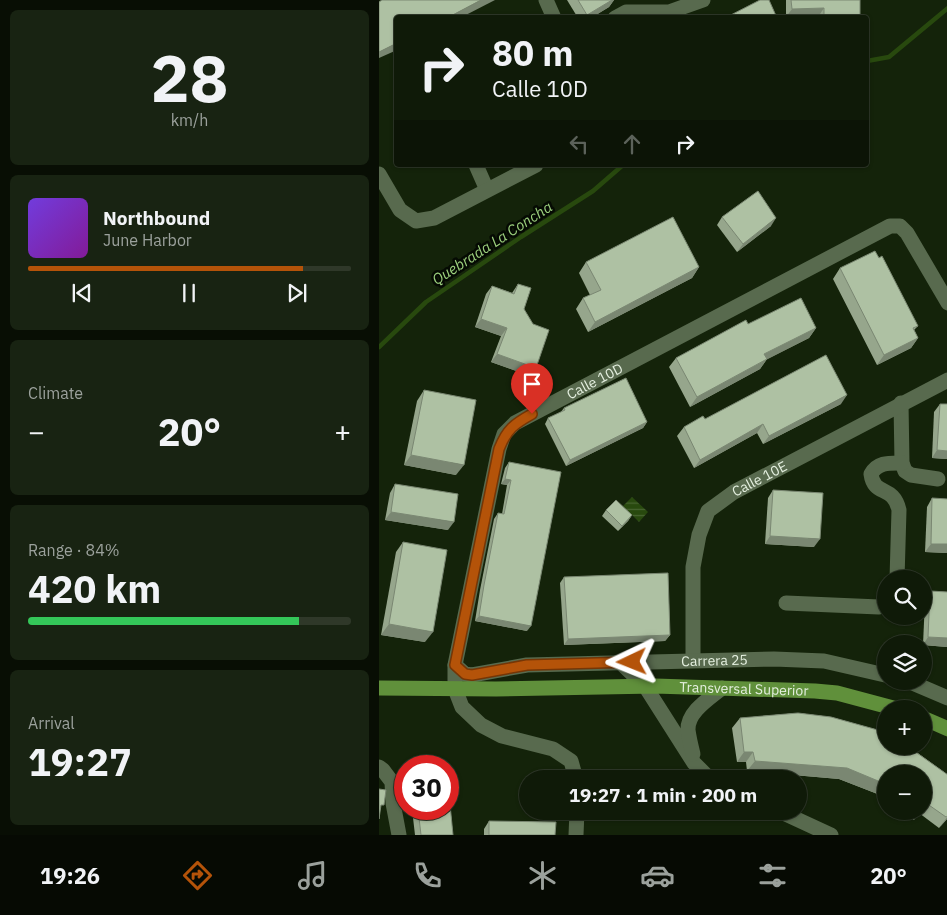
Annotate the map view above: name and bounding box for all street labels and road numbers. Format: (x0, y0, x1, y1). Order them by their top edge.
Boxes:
street label: Calle 10D (564, 359, 626, 403)
street label: Calle 10E (729, 457, 790, 501)
street label: Carrera 25 (681, 651, 748, 670)
street label: Transversal Superior (679, 678, 809, 700)

